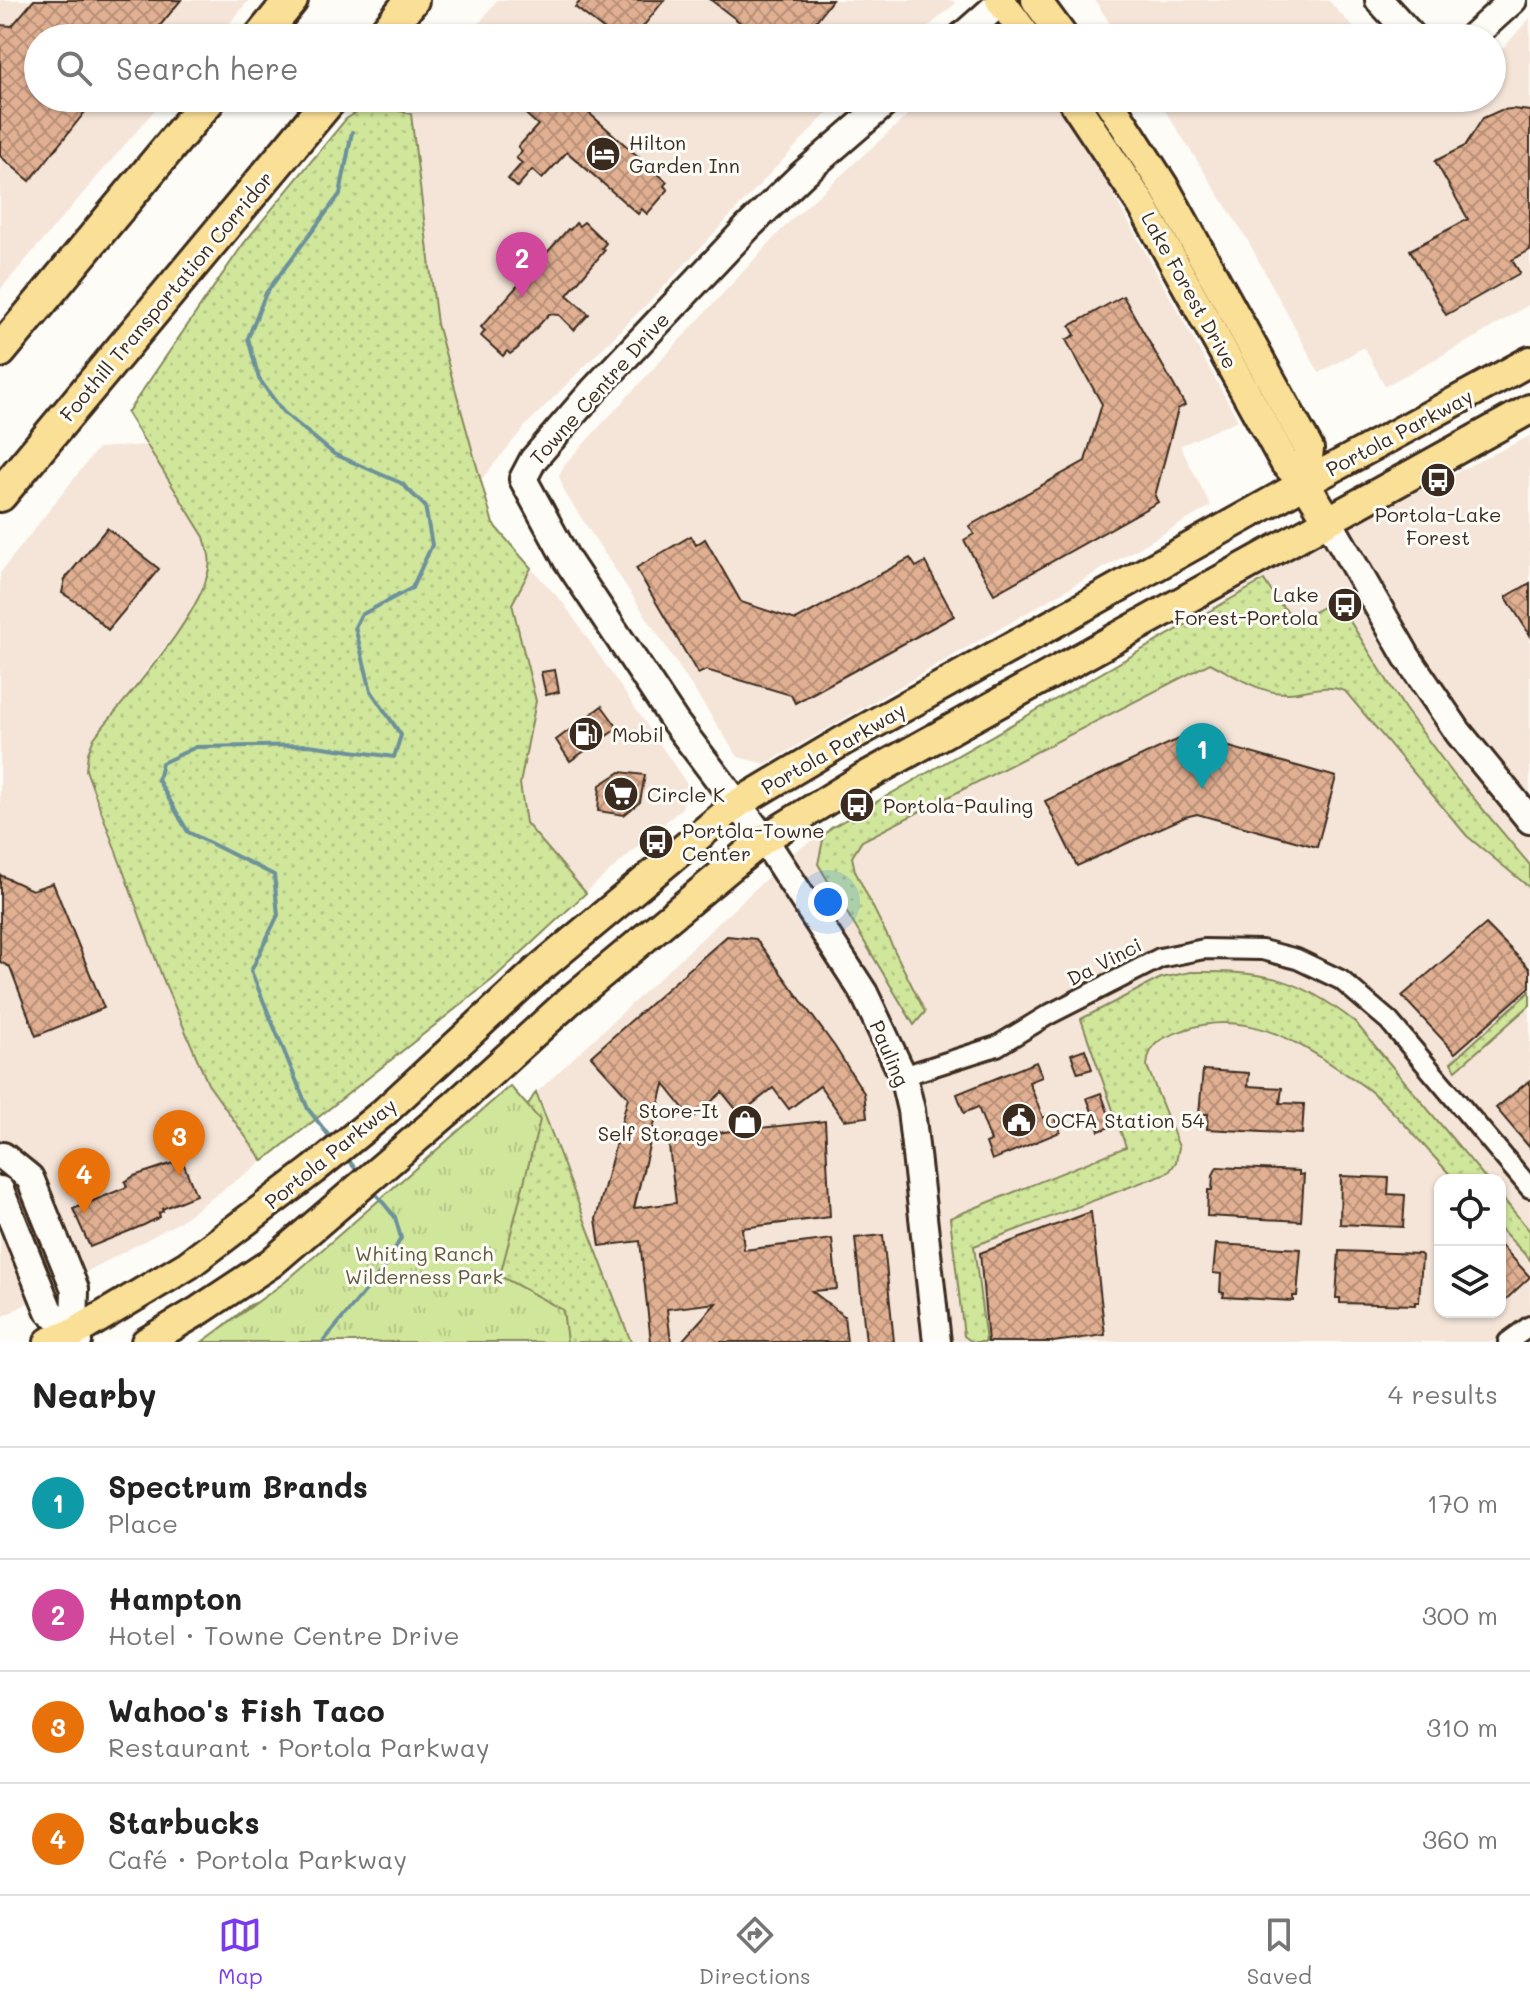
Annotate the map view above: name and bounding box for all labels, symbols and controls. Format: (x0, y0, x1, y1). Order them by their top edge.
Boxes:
search box (24, 24, 1506, 112)
icon: search (52, 46, 96, 90)
text: Search here (116, 48, 299, 88)
place label: Hilton Garden Inn (629, 129, 740, 178)
hotel icon: Hilton Garden Inn (584, 135, 622, 173)
street label: Foothill Transportation Corridor (54, 166, 278, 426)
street label: Lake Forest Drive (1136, 207, 1244, 373)
pin: 2 (496, 232, 548, 298)
street label: Towne Centre Drive (524, 306, 674, 470)
street label: Portola Parkway (1321, 382, 1477, 482)
bus stop icon: Portola-Lake Forest (1419, 461, 1457, 499)
place label: Portola-Lake Forest (1375, 501, 1501, 550)
place label: Lake Forest-Portola (1174, 581, 1319, 630)
bus stop icon: Lake Forest-Portola (1326, 586, 1364, 624)
street label: Portola Parkway (756, 696, 910, 800)
fuel station icon: Mobil (567, 715, 605, 753)
place label: Mobil (612, 721, 664, 747)
pin: 1 (1176, 723, 1228, 789)
supermarket icon: Circle K (602, 775, 640, 813)
place label: Circle K (647, 781, 725, 807)
bus stop icon: Portola-Pauling (838, 786, 876, 824)
place label: Portola-Pauling (883, 792, 1033, 818)
place label: Portola-Towne Center (682, 817, 825, 866)
bus stop icon: Portola-Towne Center (637, 823, 675, 861)
your location (808, 882, 848, 922)
street label: Da Vinci (1062, 931, 1146, 991)
street label: Pauling (864, 1016, 916, 1090)
street label: Portola Parkway (259, 1092, 401, 1214)
place label: Store-It Self Storage (598, 1097, 719, 1146)
public building icon: OCFA Station 54 (1000, 1101, 1038, 1139)
shop icon: Store-It Self Storage (726, 1103, 764, 1141)
place label: OCFA Station 54 (1045, 1107, 1205, 1133)
pin: 3 (153, 1110, 205, 1176)
pin: 4 (58, 1148, 110, 1214)
map controls (1434, 1174, 1506, 1318)
button: locate (1434, 1174, 1506, 1246)
park label: Whiting Ranch Wilderness Park (345, 1240, 503, 1289)
button: layers (1434, 1246, 1506, 1318)
text: Nearby (32, 1372, 157, 1417)
text: 4 results (1388, 1377, 1498, 1411)
text: Spectrum Brands (108, 1466, 368, 1506)
text: 1 (52, 1486, 64, 1520)
text: 170 m (1427, 1486, 1498, 1520)
text: Place (108, 1506, 178, 1540)
text: Hampton (108, 1578, 242, 1618)
text: 2 (51, 1598, 65, 1632)
text: 300 m (1422, 1598, 1498, 1632)
text: Hotel · Towne Centre Drive (108, 1618, 460, 1652)
text: Wahoo's Fish Taco (108, 1690, 385, 1730)
text: 3 (50, 1710, 66, 1744)
text: 310 m (1426, 1710, 1498, 1744)
text: Restaurant · Portola Parkway (108, 1730, 489, 1764)
text: Starbucks (108, 1802, 260, 1842)
text: 4 (50, 1822, 66, 1856)
text: 360 m (1422, 1822, 1498, 1856)
text: Café · Portola Parkway (108, 1842, 407, 1876)
tab: Map (218, 1913, 263, 1990)
tab: Directions (699, 1913, 811, 1990)
tab: Saved (1247, 1913, 1312, 1990)

